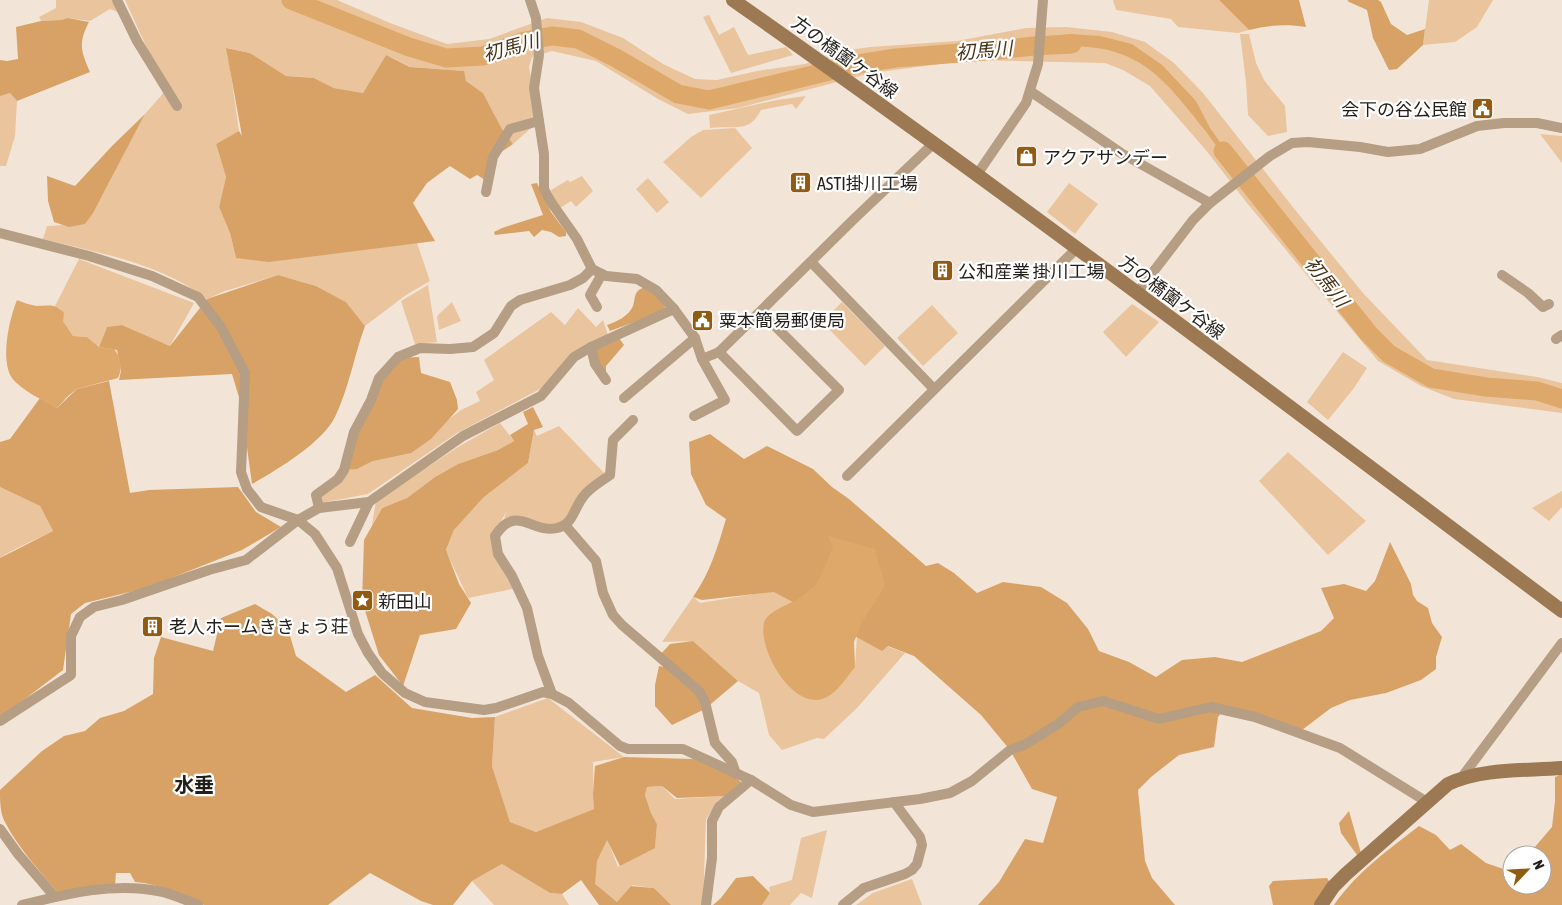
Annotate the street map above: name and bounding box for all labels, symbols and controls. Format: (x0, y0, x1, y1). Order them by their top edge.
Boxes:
street label: 方の橋薗ケ谷線 (788, 11, 902, 103)
water label: 初馬川 (481, 28, 543, 65)
water label: 初馬川 (955, 36, 1015, 63)
public building icon: 会下の谷公民館 (1471, 97, 1495, 121)
place label: 会下の谷公民館 (1341, 99, 1467, 120)
shop icon: アクアサンデー (1015, 145, 1039, 169)
place label: アクアサンデー (1043, 147, 1168, 168)
building icon: ASTI掛川工場 (789, 171, 813, 195)
place label: ASTI掛川工場 (817, 173, 918, 194)
street label: 方の橋薗ケ谷線 (1115, 251, 1229, 343)
water label: 初馬川 (1301, 253, 1354, 313)
building icon: 公和産業 掛川工場 (930, 259, 954, 283)
place label: 公和産業 掛川工場 (958, 261, 1104, 282)
public building icon: 粟本簡易郵便局 (691, 308, 715, 332)
place label: 粟本簡易郵便局 (719, 310, 845, 331)
place icon: 新田山 (350, 589, 374, 613)
place label: 新田山 (378, 591, 432, 612)
building icon: 老人ホームききょう荘 (141, 614, 165, 638)
place label: 老人ホームききょう荘 (169, 616, 348, 637)
district label: 水垂 (174, 773, 214, 796)
north arrow (1502, 845, 1552, 895)
text: N (1530, 857, 1548, 872)

